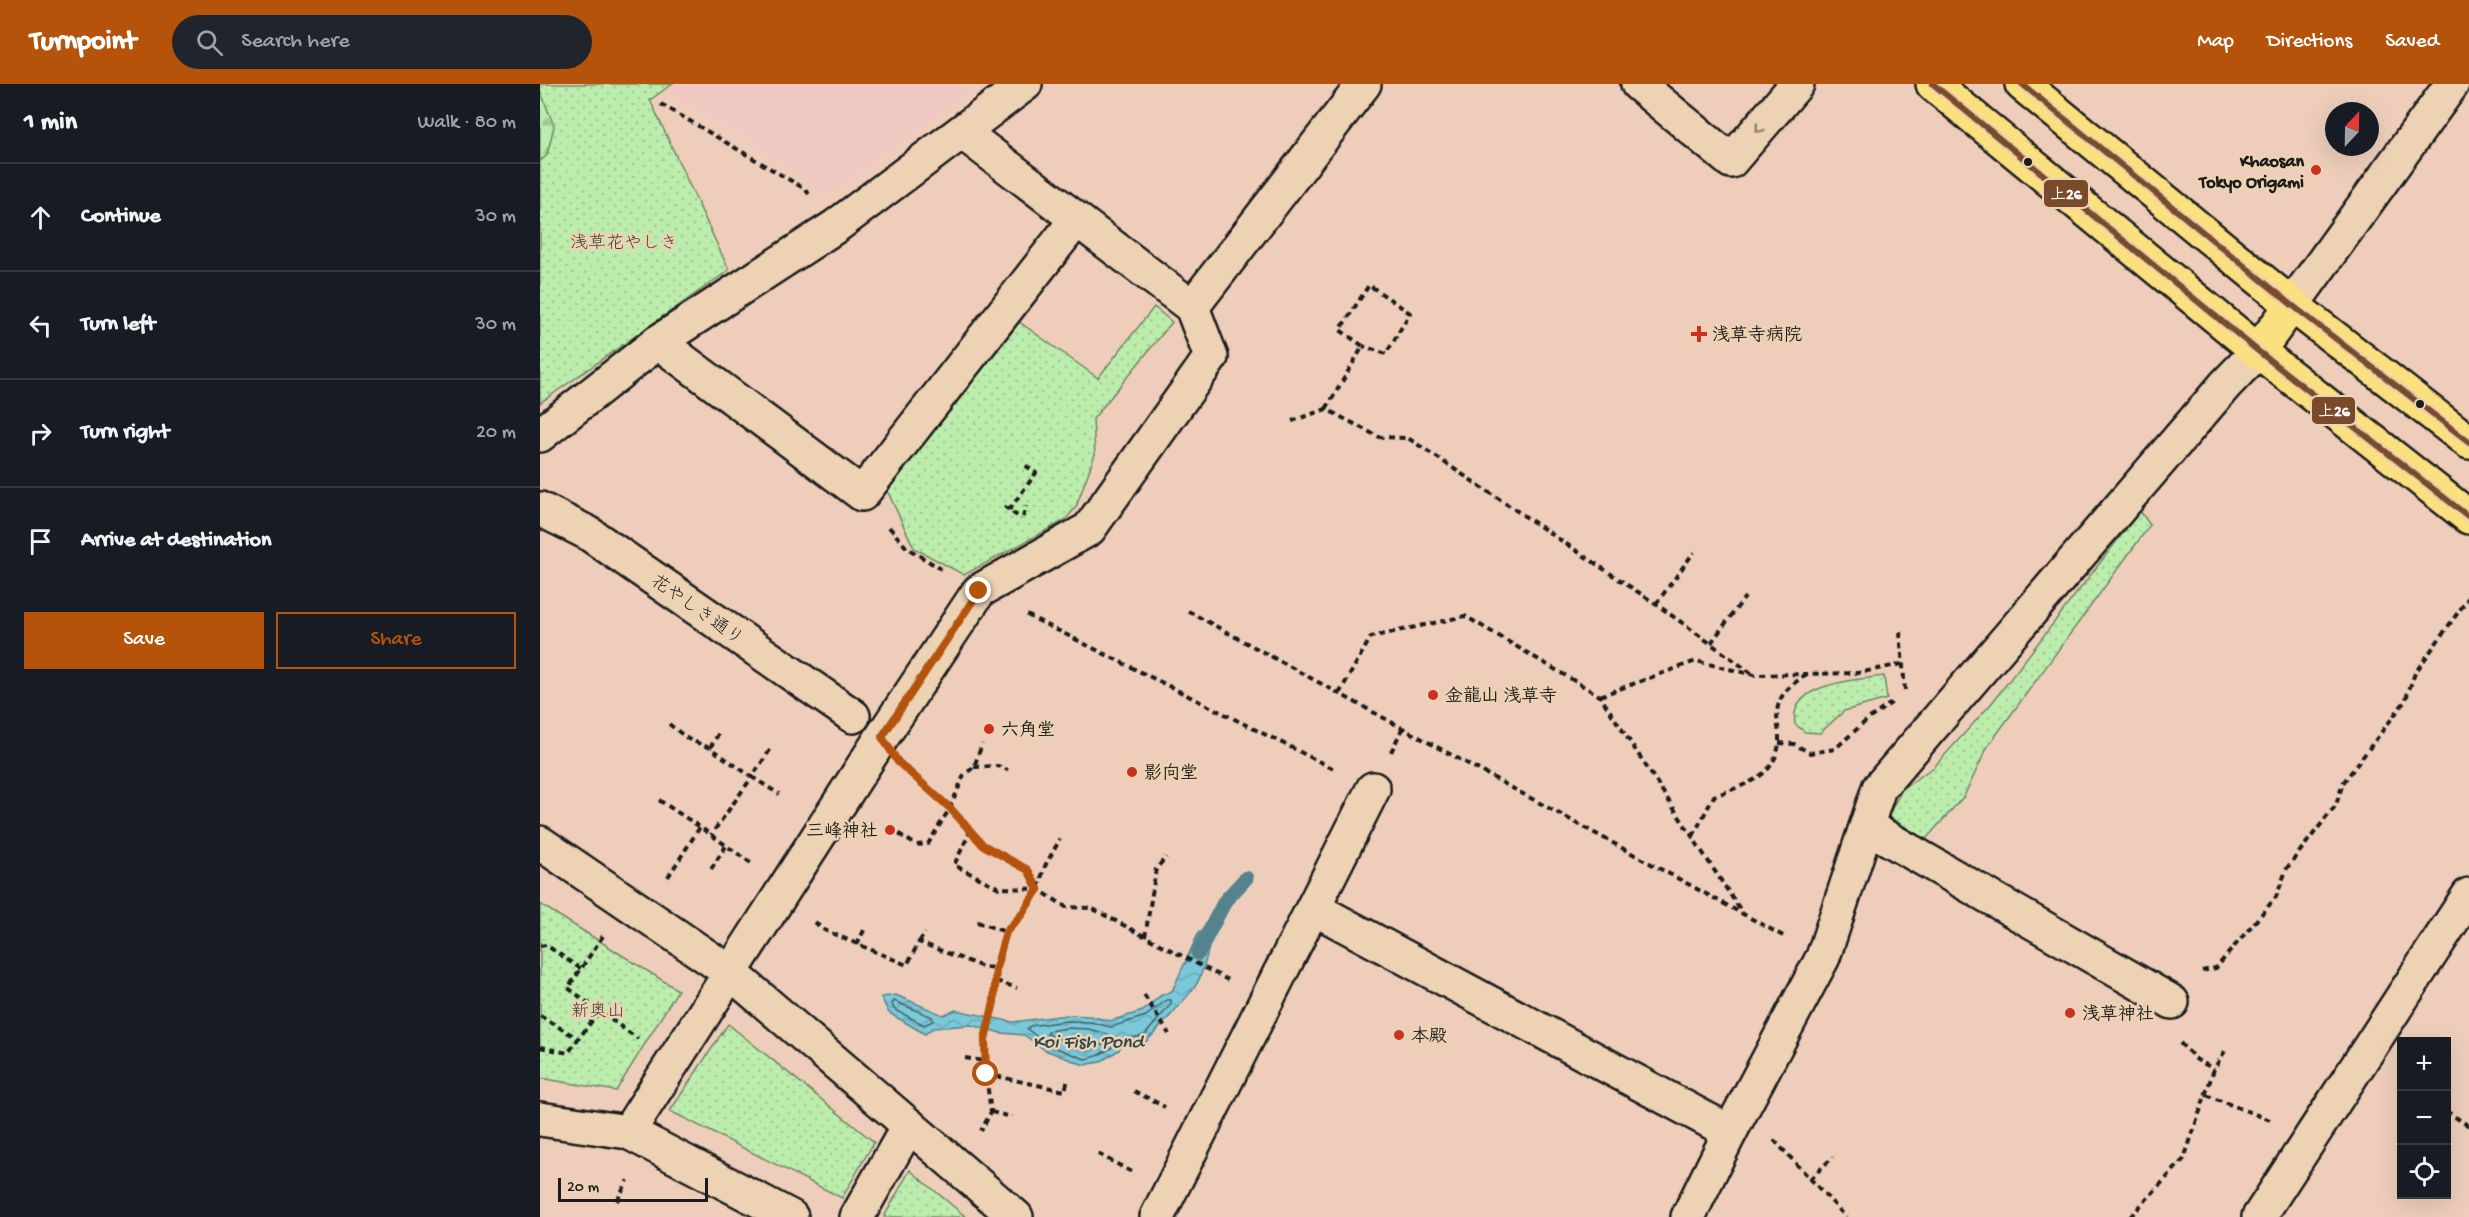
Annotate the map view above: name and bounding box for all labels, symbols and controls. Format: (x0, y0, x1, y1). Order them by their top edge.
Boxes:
search box (172, 15, 592, 69)
text: Turnpoint (30, 26, 136, 59)
icon: search (193, 26, 226, 59)
text: Search here (241, 29, 350, 55)
text: Map (2197, 30, 2234, 55)
text: Directions (2267, 30, 2352, 55)
text: Saved (2385, 30, 2439, 55)
north arrow (2325, 102, 2379, 156)
text: 1 min (24, 108, 77, 139)
text: Walk · 80 m (418, 112, 516, 135)
one-way arrow (1755, 122, 1766, 133)
place label: Khaosan Tokyo Origami (2197, 152, 2304, 194)
unlabelled marker (2022, 156, 2034, 168)
marker: Khaosan Tokyo Origami (2309, 163, 2323, 177)
line badge: 上26 (2043, 179, 2089, 208)
text: 上26 (2050, 186, 2083, 206)
icon: ahead (24, 201, 57, 234)
text: Continue (81, 204, 161, 230)
text: 30 m (475, 206, 516, 229)
park label: 浅草花やしき (570, 233, 678, 255)
icon: left (24, 309, 57, 342)
text: Turn left (81, 312, 155, 338)
text: 30 m (475, 314, 516, 337)
marker: 浅草寺病院 (1690, 325, 1708, 343)
place label: 浅草寺病院 (1712, 325, 1802, 347)
line badge: 上26 (2311, 396, 2356, 425)
unlabelled marker (2414, 398, 2426, 410)
text: 上26 (2318, 403, 2351, 423)
icon: right (24, 417, 57, 450)
text: Turn right (81, 420, 169, 446)
text: 20 m (476, 422, 516, 445)
icon: arrive (24, 525, 57, 558)
text: Arrive at destination (81, 528, 271, 554)
street label: 花やしき通り (646, 571, 747, 651)
route end (965, 577, 991, 603)
button: Save (24, 612, 264, 669)
button: Share (276, 612, 516, 669)
place label: 金龍山 浅草寺 (1445, 686, 1557, 708)
marker: 金龍山 浅草寺 (1426, 688, 1440, 702)
place label: 六角堂 (1001, 719, 1055, 742)
marker: 六角堂 (982, 722, 996, 736)
place label: 影向堂 (1144, 763, 1198, 785)
marker: 影向堂 (1125, 765, 1139, 779)
place label: 三峰神社 (806, 821, 878, 843)
marker: 三峰神社 (883, 823, 897, 837)
park label: 新奥山 (571, 1001, 625, 1023)
place label: 浅草神社 (2082, 1004, 2154, 1026)
marker: 浅草神社 (2063, 1006, 2077, 1020)
place label: 本殿 (1411, 1026, 1447, 1048)
marker: 本殿 (1392, 1028, 1406, 1042)
water label: Koi Fish Pond (1033, 1032, 1146, 1055)
map controls (2397, 1037, 2451, 1199)
button: + (2397, 1037, 2451, 1091)
route start (972, 1060, 998, 1086)
button: − (2397, 1091, 2451, 1145)
button: locate (2397, 1145, 2451, 1199)
scale bar (558, 1175, 708, 1202)
text: 20 m (567, 1179, 599, 1198)

